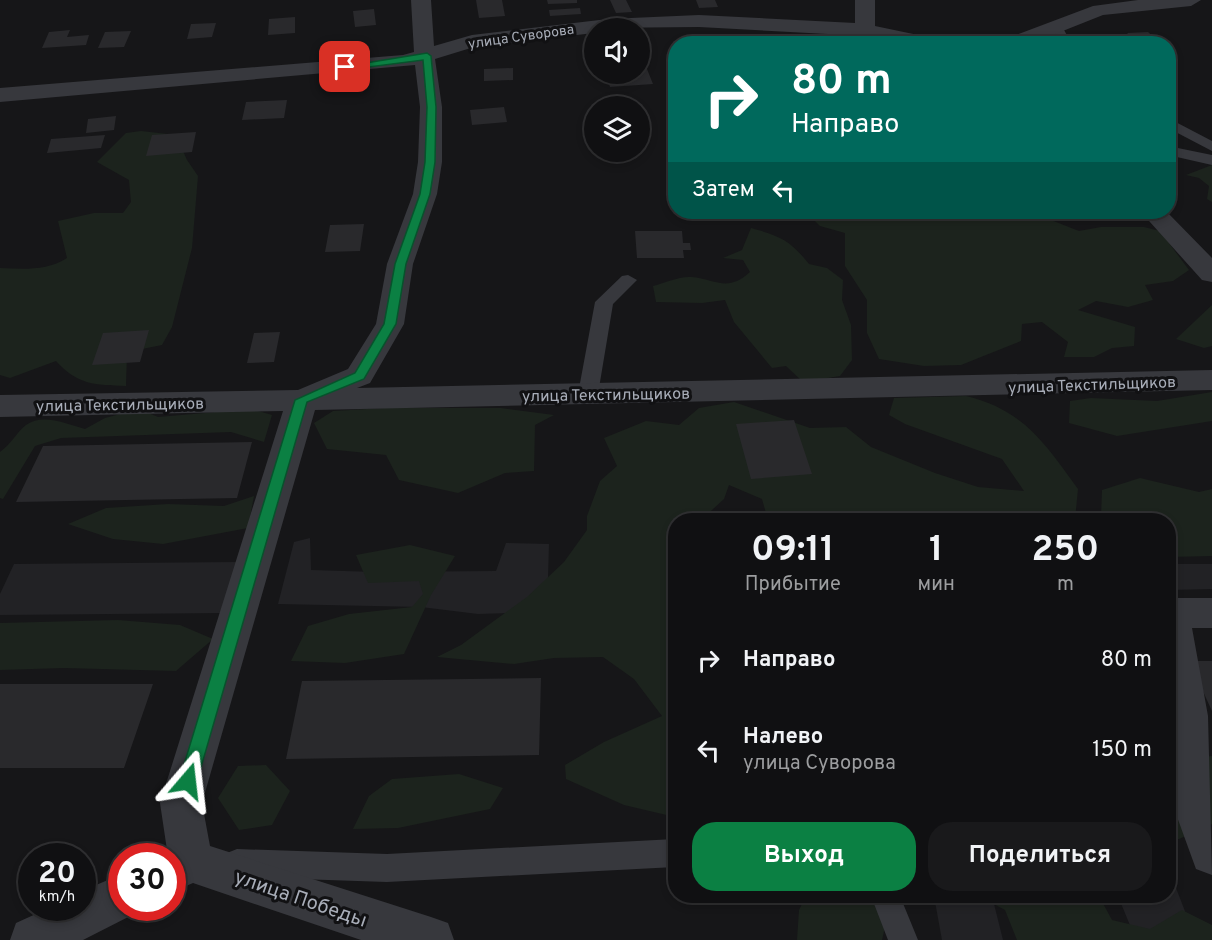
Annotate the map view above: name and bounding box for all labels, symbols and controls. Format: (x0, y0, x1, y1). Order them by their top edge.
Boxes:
map controls (584, 18, 650, 162)
button: sound (584, 18, 650, 84)
street label: улица Суворова (467, 22, 575, 53)
pin (319, 41, 370, 92)
icon: arrive (328, 50, 361, 83)
text: 80 m (791, 56, 892, 109)
icon: right (692, 60, 770, 138)
button: layers (584, 96, 650, 162)
text: Направо (791, 108, 899, 142)
icon: left (767, 174, 800, 207)
text: Затем (692, 177, 755, 204)
street label: улица Текстильщиков (1008, 373, 1176, 399)
street label: улица Текстильщиков (522, 385, 690, 407)
street label: улица Текстильщиков (36, 395, 204, 417)
text: 09:11 (751, 528, 834, 574)
text: 1 (929, 528, 943, 574)
text: 250 (1032, 528, 1099, 574)
text: Прибытие (745, 572, 841, 598)
text: мин (918, 572, 955, 598)
text: m (1057, 572, 1074, 598)
icon: right (692, 644, 725, 677)
text: Направо (743, 647, 835, 674)
text: 80 m (1101, 647, 1152, 674)
text: Налево (743, 724, 823, 751)
icon: left (692, 734, 725, 767)
text: 150 m (1092, 737, 1152, 764)
position arrow (156, 749, 220, 813)
text: улица Суворова (743, 751, 896, 777)
button: Выход (692, 822, 916, 891)
button: Поделиться (928, 822, 1152, 891)
speed limit sign: 30 (108, 843, 186, 921)
text: 20 (38, 856, 76, 893)
street label: улица Победы (231, 865, 370, 935)
text: km/h (39, 888, 75, 907)

